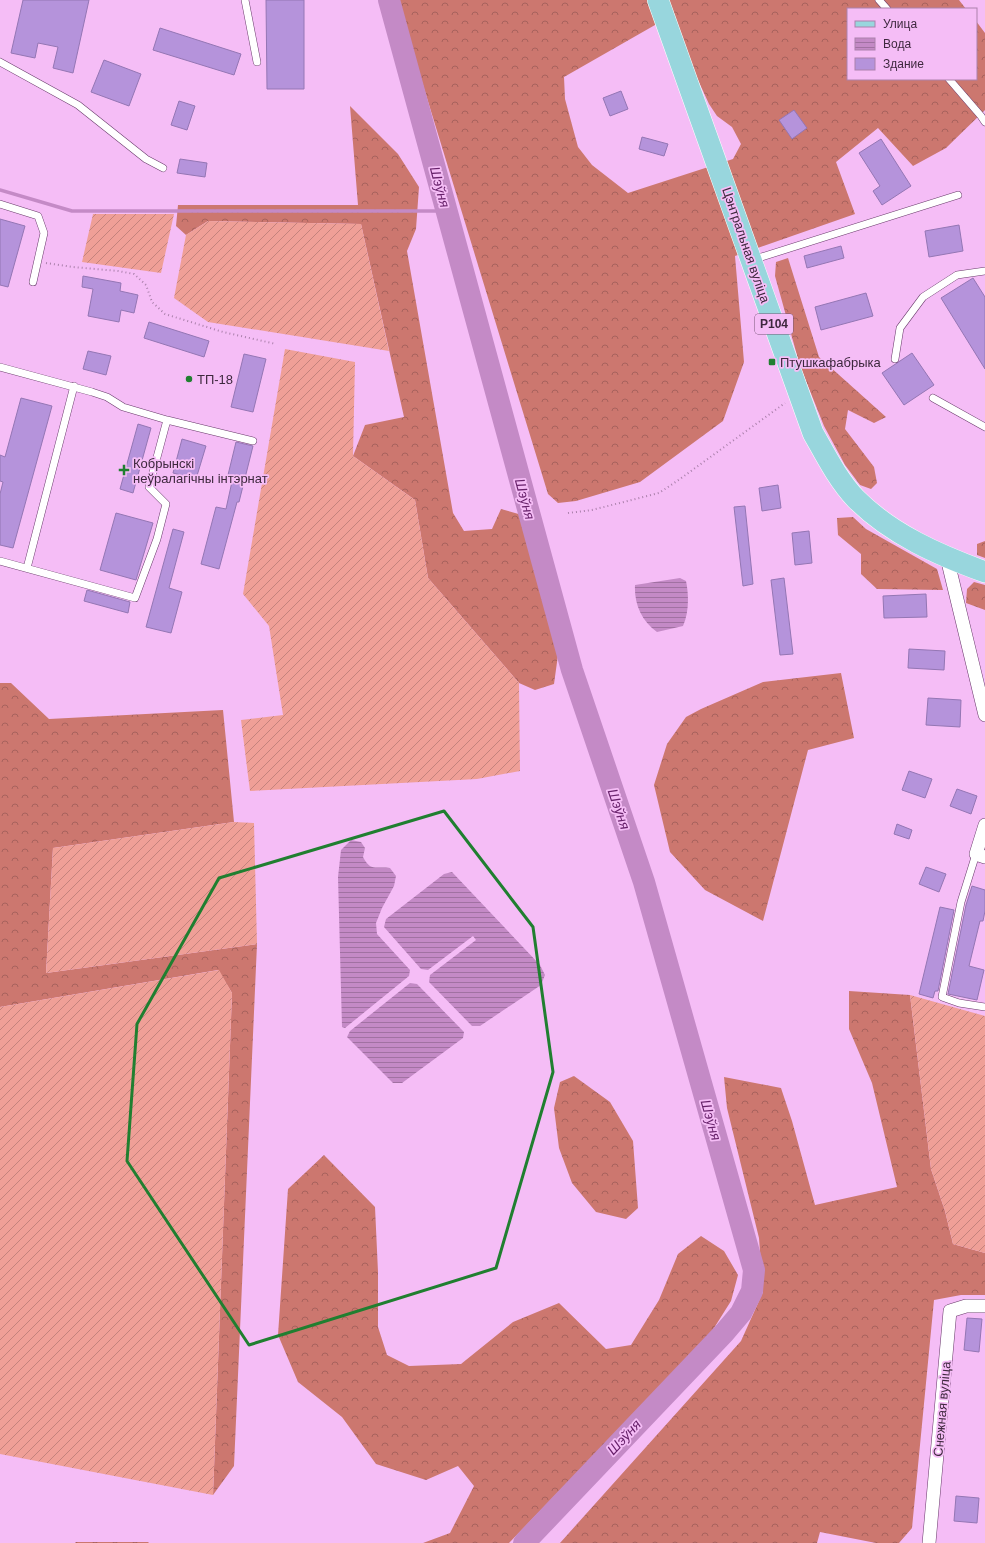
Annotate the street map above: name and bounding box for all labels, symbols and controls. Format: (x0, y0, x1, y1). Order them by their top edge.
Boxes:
legend (847, 8, 977, 80)
text: Улица (883, 17, 917, 31)
text: Вода (883, 37, 911, 51)
text: Здание (883, 57, 924, 71)
water label: Шэўня (427, 165, 453, 210)
street label: Цэнтральная вуліца (719, 185, 773, 305)
road number: Р104 (755, 314, 793, 334)
place label: Птушкафабрыка (780, 355, 881, 370)
marker: Птушкафабрыка (767, 357, 777, 367)
place label: ТП-18 (197, 372, 233, 387)
marker: ТП-18 (184, 374, 194, 384)
place label: Кобрынскі неўралагічны інтэрнат (133, 456, 268, 486)
marker: Кобрынскі неўралагічны інтэрнат (118, 464, 130, 476)
water label: Шэўня (512, 477, 538, 522)
water label: Шэўня (605, 787, 634, 832)
water label: Шэўня (698, 1098, 725, 1143)
street label: Снежная вуліца (930, 1360, 954, 1457)
water label: Шэўня (604, 1416, 645, 1458)

